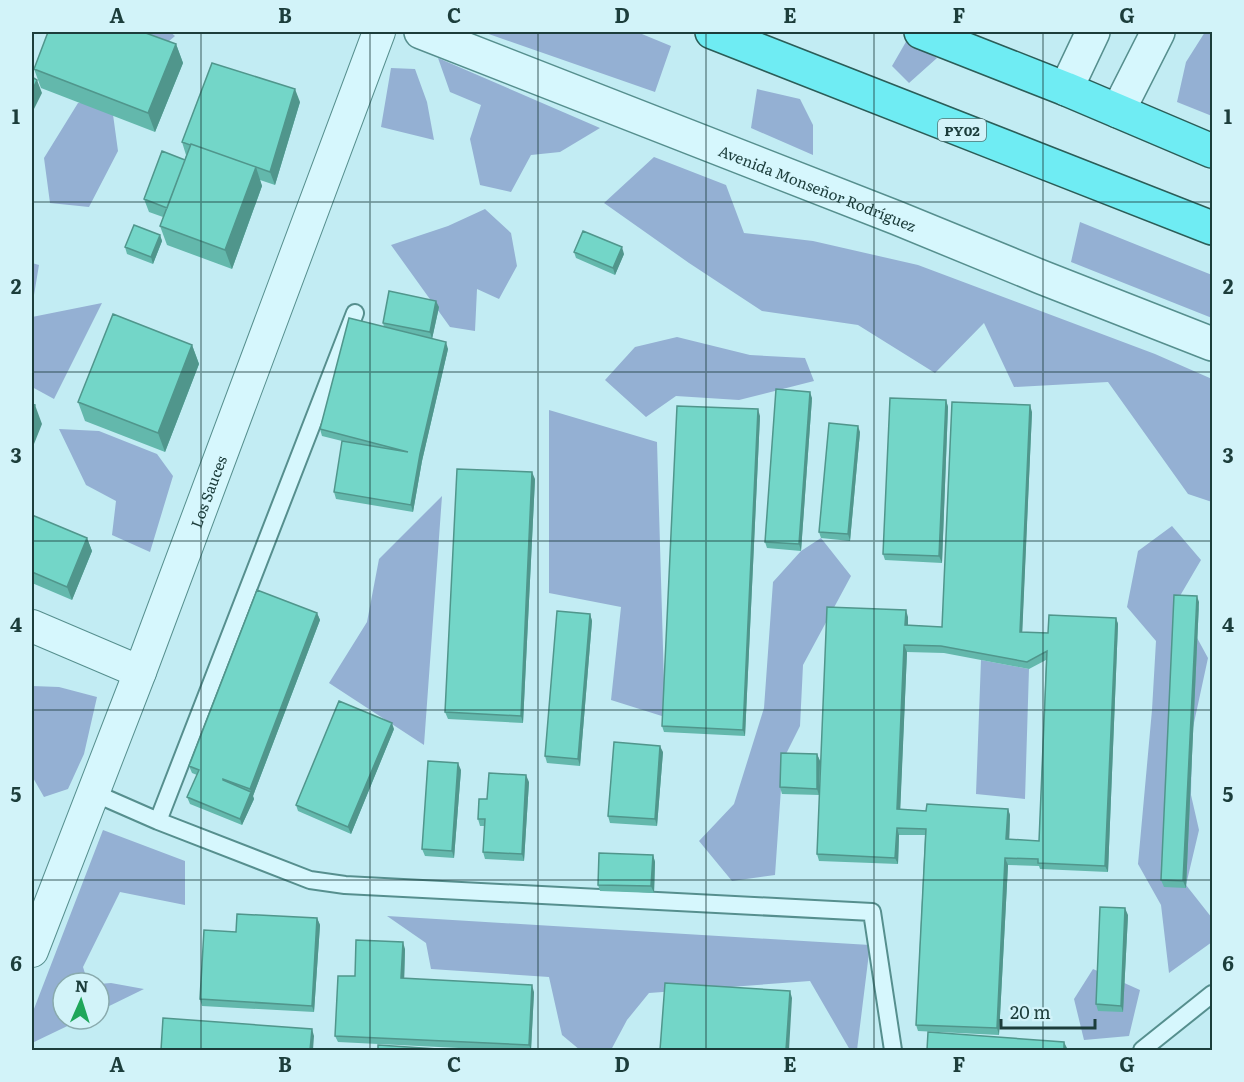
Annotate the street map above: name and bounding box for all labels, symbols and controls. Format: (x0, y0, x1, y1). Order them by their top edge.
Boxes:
text: A (109, 0, 125, 29)
text: B (278, 0, 292, 29)
text: C (447, 0, 461, 29)
text: D (614, 0, 630, 29)
text: E (783, 0, 797, 29)
text: F (953, 0, 966, 29)
text: G (1119, 0, 1135, 29)
text: 1 (12, 100, 20, 130)
text: 1 (1224, 100, 1232, 130)
road number: PY02 (938, 119, 986, 141)
street label: Avenida Monseñor Rodríguez (716, 138, 920, 236)
text: 2 (11, 270, 22, 300)
text: 2 (1223, 270, 1234, 300)
text: 3 (10, 439, 22, 469)
text: 3 (1222, 439, 1234, 469)
street label: Los Sauces (183, 452, 232, 531)
text: 4 (10, 608, 22, 638)
text: 4 (1222, 608, 1234, 638)
text: 5 (11, 778, 22, 808)
text: 5 (1223, 778, 1234, 808)
text: 6 (10, 947, 22, 977)
text: 6 (1222, 947, 1234, 977)
north arrow (51, 971, 111, 1031)
text: N (74, 973, 89, 997)
scale bar (1001, 992, 1096, 1030)
text: 20 m (1010, 998, 1051, 1025)
text: A (109, 1048, 125, 1078)
text: B (278, 1048, 292, 1078)
text: C (447, 1048, 461, 1078)
text: D (614, 1048, 630, 1078)
text: E (783, 1048, 797, 1078)
text: F (953, 1048, 966, 1078)
text: G (1119, 1048, 1135, 1078)

